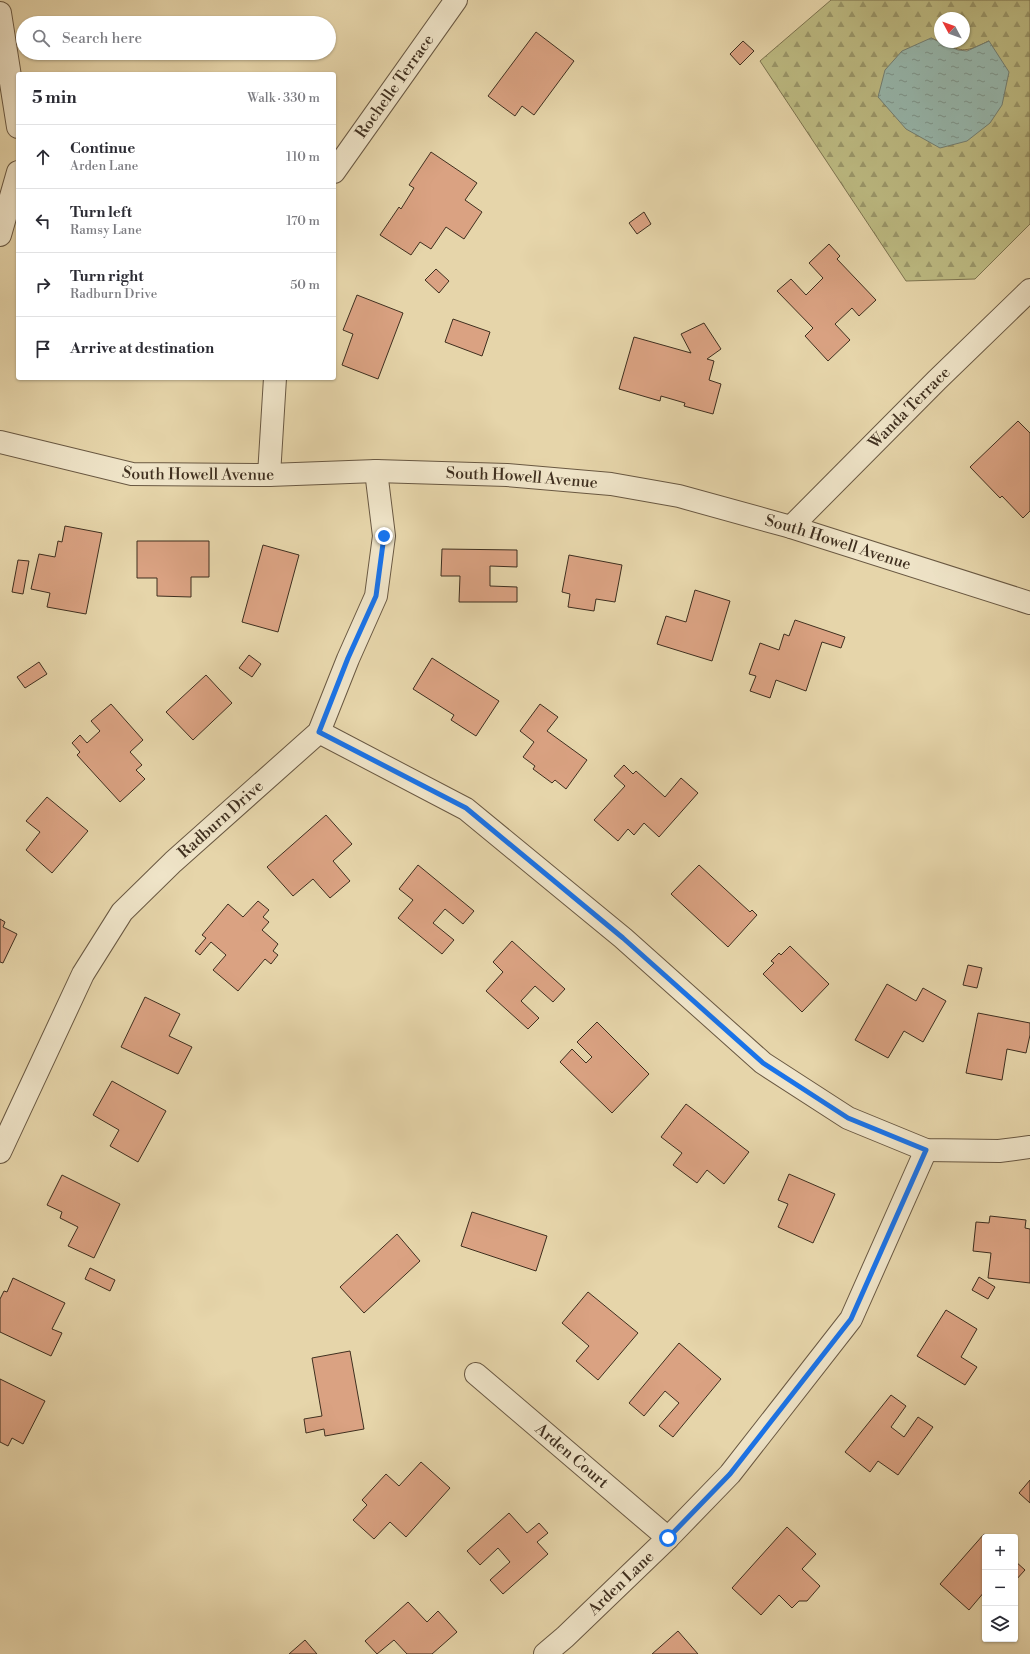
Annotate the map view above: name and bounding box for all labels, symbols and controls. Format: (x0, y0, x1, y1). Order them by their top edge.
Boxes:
north arrow (934, 12, 970, 48)
search box (16, 16, 336, 60)
icon: search (30, 27, 52, 49)
text: Search here (62, 29, 142, 48)
street label: Rochelle Terrace (351, 31, 438, 142)
text: 5 min (32, 87, 77, 109)
text: Walk · 330 m (247, 90, 320, 106)
text: Continue (70, 139, 135, 158)
icon: ahead (32, 146, 54, 168)
text: 110 m (286, 149, 320, 165)
text: Arden Lane (70, 158, 138, 174)
text: Turn left (70, 203, 132, 222)
icon: left (32, 210, 54, 232)
text: 170 m (286, 213, 320, 229)
text: Ramsy Lane (70, 222, 142, 238)
text: Turn right (70, 267, 144, 286)
icon: right (32, 274, 54, 296)
text: 50 m (290, 277, 320, 293)
text: Radburn Drive (70, 286, 157, 302)
icon: arrive (32, 338, 54, 360)
text: Arrive at destination (70, 339, 214, 358)
street label: Wanda Terrace (864, 363, 955, 454)
street label: South Howell Avenue (120, 462, 275, 485)
street label: South Howell Avenue (446, 463, 599, 493)
street label: South Howell Avenue (763, 510, 914, 575)
route end (375, 527, 393, 545)
street label: Radburn Drive (174, 776, 268, 863)
street label: Arden Court (530, 1418, 613, 1493)
route start (659, 1529, 677, 1547)
map controls (982, 1534, 1018, 1642)
button: + (982, 1534, 1018, 1570)
street label: Arden Lane (583, 1547, 658, 1620)
button: − (982, 1570, 1018, 1606)
button: layers (982, 1606, 1018, 1642)

